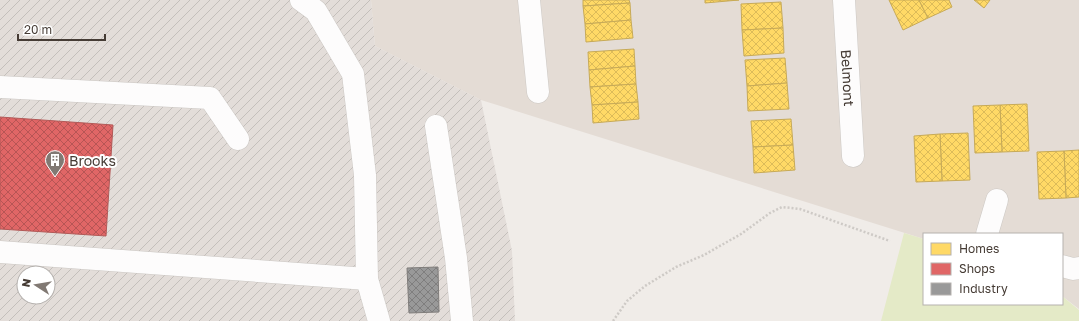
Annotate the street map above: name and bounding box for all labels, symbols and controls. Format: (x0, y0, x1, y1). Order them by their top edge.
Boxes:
scale bar (18, 16, 105, 42)
text: 20 m (24, 22, 52, 37)
street label: Belmont (838, 49, 859, 107)
building icon: Brooks (44, 149, 66, 177)
place label: Brooks (69, 152, 116, 169)
legend (923, 233, 1063, 305)
text: Homes (959, 241, 999, 256)
text: Shops (959, 261, 995, 276)
north arrow (16, 265, 56, 305)
text: N (19, 277, 33, 288)
text: Industry (959, 281, 1008, 296)

